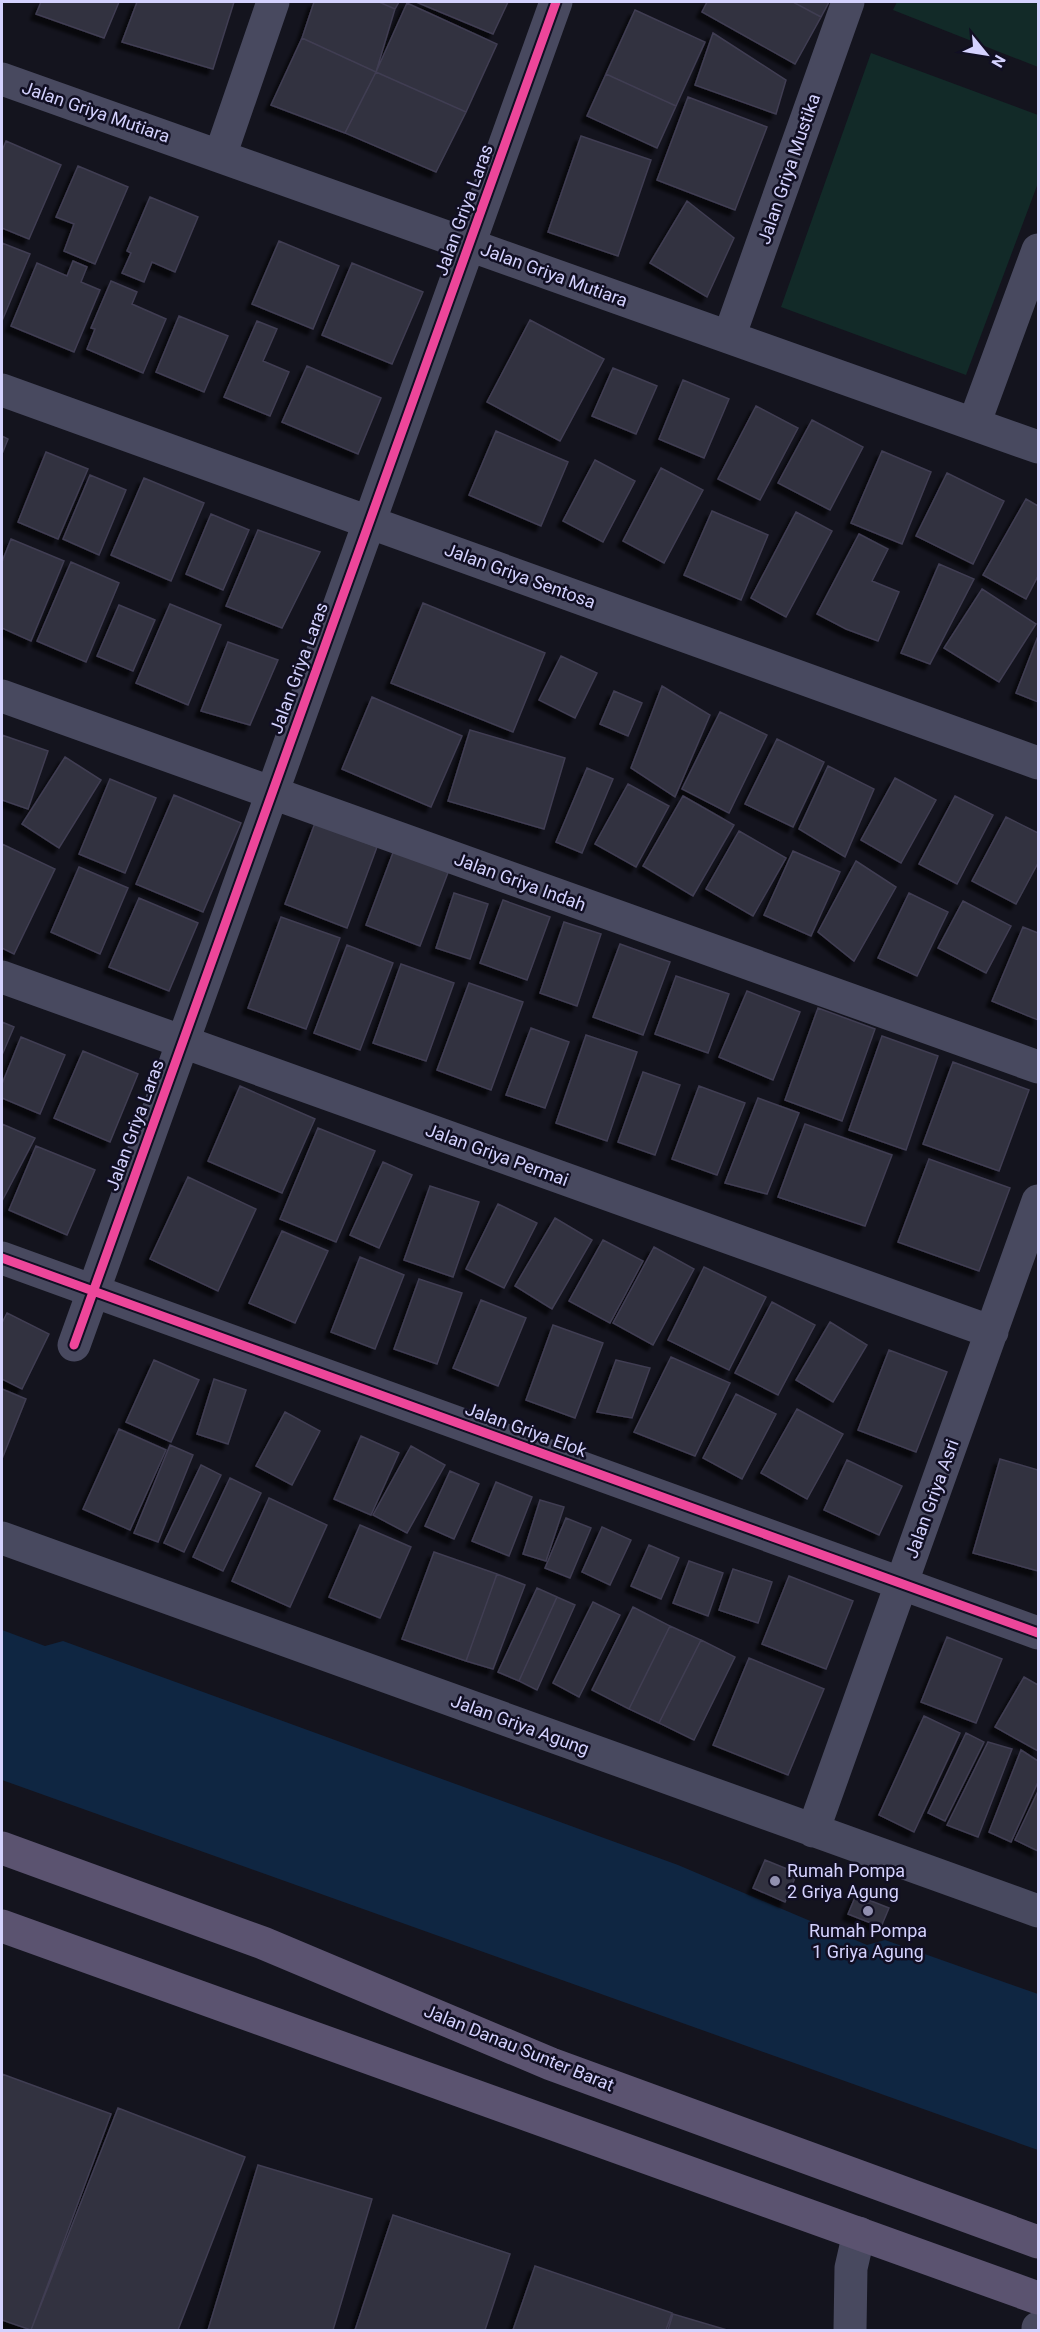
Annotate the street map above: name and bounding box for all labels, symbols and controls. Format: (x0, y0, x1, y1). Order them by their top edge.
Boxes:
north arrow (956, 24, 1016, 84)
text: N (988, 52, 1010, 71)
street label: Jalan Griya Mutiara (20, 76, 173, 147)
street label: Jalan Griya Mustika (753, 91, 824, 247)
street label: Jalan Griya Laras (430, 141, 497, 278)
street label: Jalan Griya Mutiara (478, 238, 631, 311)
street label: Jalan Griya Sentosa (442, 538, 598, 613)
street label: Jalan Griya Laras (265, 599, 332, 736)
street label: Jalan Griya Indah (452, 848, 589, 915)
street label: Jalan Griya Laras (101, 1056, 168, 1193)
street label: Jalan Griya Permai (423, 1119, 571, 1190)
street label: Jalan Griya Elok (463, 1398, 591, 1462)
street label: Jalan Griya Asri (900, 1436, 963, 1561)
street label: Jalan Griya Agung (448, 1690, 592, 1759)
place label: Rumah Pompa 2 Griya Agung (787, 1860, 905, 1902)
marker: Rumah Pompa 2 Griya Agung (768, 1874, 782, 1888)
marker: Rumah Pompa 1 Griya Agung (861, 1904, 875, 1918)
place label: Rumah Pompa 1 Griya Agung (809, 1920, 927, 1962)
street label: Jalan Danau Sunter Barat (421, 2000, 617, 2095)

